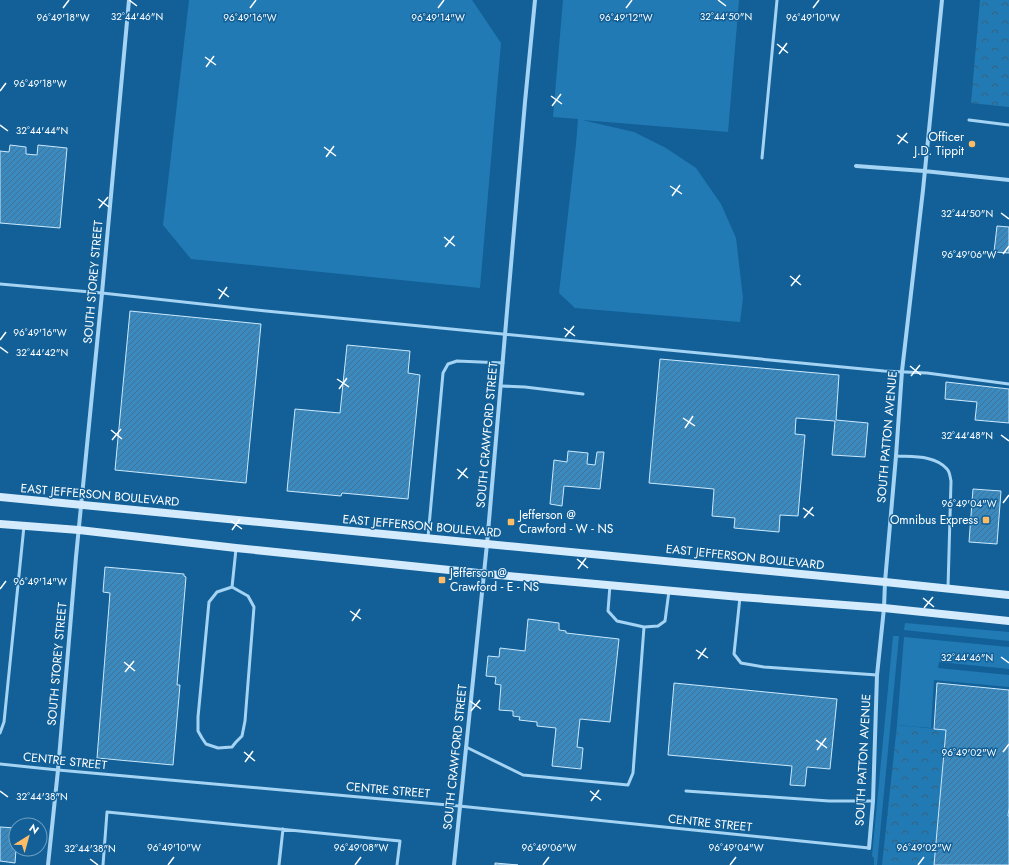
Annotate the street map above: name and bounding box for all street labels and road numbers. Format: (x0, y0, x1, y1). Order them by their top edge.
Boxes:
street label: SOUTH STOREY STREET (79, 219, 107, 344)
street label: SOUTH CRAWFORD STREET (472, 361, 502, 509)
street label: SOUTH PATTON AVENUE (872, 370, 902, 504)
street label: EAST JEFFERSON BOULEVARD (20, 479, 180, 511)
street label: EAST JEFFERSON BOULEVARD (342, 510, 502, 542)
street label: EAST JEFFERSON BOULEVARD (665, 540, 825, 574)
street label: SOUTH STOREY STREET (43, 601, 71, 726)
street label: SOUTH CRAWFORD STREET (438, 683, 472, 831)
street label: SOUTH PATTON AVENUE (851, 694, 875, 826)
street label: CENTRE STREET (22, 748, 108, 774)
street label: CENTRE STREET (345, 777, 431, 803)
street label: CENTRE STREET (667, 810, 753, 836)

